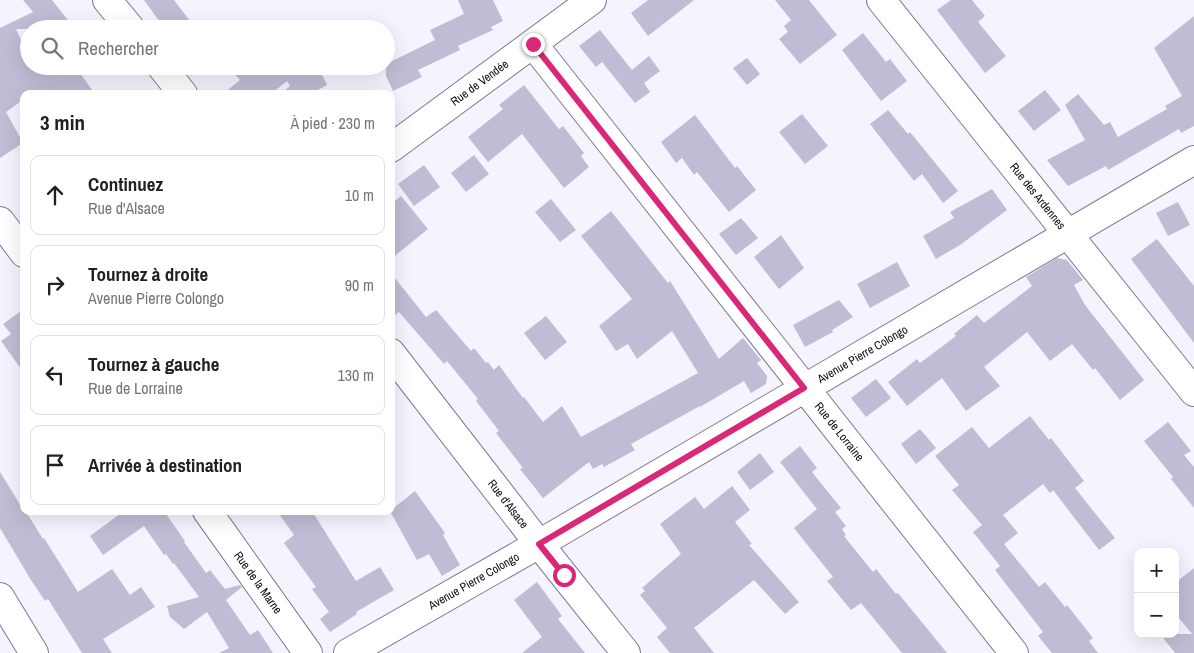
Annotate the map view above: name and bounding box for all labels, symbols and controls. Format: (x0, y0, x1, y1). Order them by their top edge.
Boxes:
search box (20, 20, 395, 75)
route end (522, 33, 545, 56)
icon: search (38, 34, 66, 62)
text: Rechercher (78, 35, 159, 61)
street label: Rue de Vendée (447, 56, 512, 109)
text: 3 min (40, 108, 85, 137)
text: À pied · 230 m (290, 112, 375, 134)
street label: Rue des Ardennes (1006, 159, 1069, 233)
text: Continuez (88, 171, 163, 197)
icon: ahead (41, 181, 69, 209)
text: 10 m (345, 184, 374, 206)
text: Rue d'Alsace (88, 197, 165, 219)
text: Tournez à droite (88, 261, 208, 287)
icon: right (41, 271, 69, 299)
text: 90 m (345, 274, 374, 296)
text: Avenue Pierre Colongo (88, 287, 224, 309)
street label: Avenue Pierre Colongo (814, 322, 911, 388)
text: Tournez à gauche (88, 351, 219, 377)
icon: left (41, 361, 69, 389)
text: 130 m (338, 364, 374, 386)
text: Rue de Lorraine (88, 377, 183, 399)
street label: Rue de Lorraine (811, 399, 868, 465)
icon: arrive (41, 451, 69, 479)
text: Arrivée à destination (88, 452, 242, 478)
street label: Rue d'Alsace (484, 476, 532, 532)
street label: Rue de la Marne (230, 548, 286, 617)
map controls (1134, 548, 1179, 638)
button: + (1134, 548, 1179, 593)
street label: Avenue Pierre Colongo (425, 549, 522, 614)
route start (553, 564, 576, 587)
button: − (1134, 593, 1179, 638)

